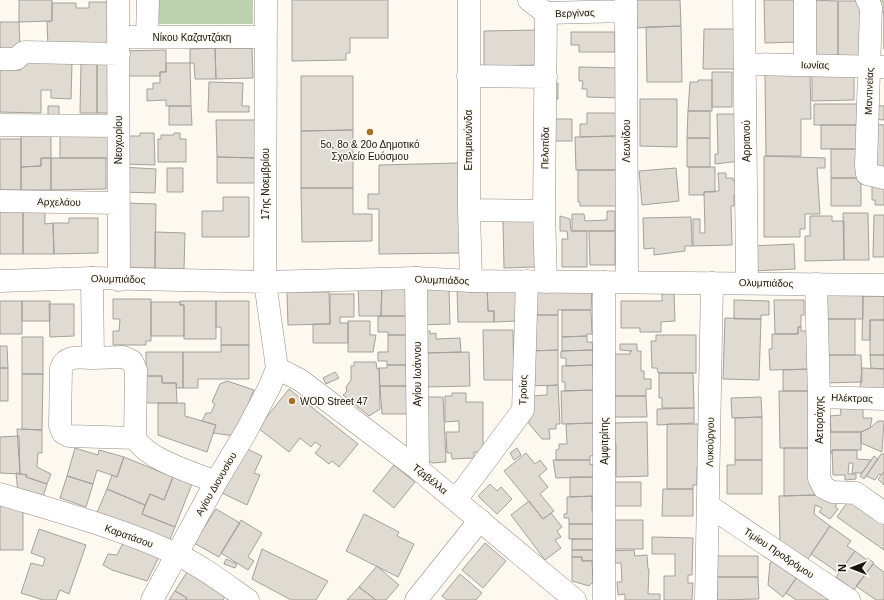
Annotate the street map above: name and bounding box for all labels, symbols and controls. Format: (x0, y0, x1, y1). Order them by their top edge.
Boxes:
street label: Βεργίνας (555, 7, 595, 19)
street label: Νίκου Καζαντζάκη (153, 32, 231, 44)
street label: Ιωνίας (801, 59, 829, 71)
street label: Μαντινείας (863, 67, 875, 115)
street label: Επαμεινώνδα (463, 109, 474, 170)
street label: Νεοχωρίου (113, 116, 124, 164)
street label: Λεωνίδου (621, 120, 632, 162)
street label: Αρριανού (741, 120, 752, 162)
street label: Πελοπίδα (539, 126, 551, 169)
marker: 5ο, 8ο & 20ο Δημοτικό Σχολείο Ευόσμου (365, 127, 375, 137)
place label: 5ο, 8ο & 20ο Δημοτικό Σχολείο Ευόσμου (321, 139, 420, 162)
street label: 17ης Νοεμβρίου (260, 148, 271, 220)
street label: Αρχελάου (37, 196, 81, 208)
street label: Ολυμπιάδος (91, 273, 146, 285)
street label: Ολυμπιάδος (415, 274, 470, 286)
street label: Ολυμπιάδος (739, 277, 794, 289)
street label: Αγίου Ιωάννου (412, 342, 423, 406)
street label: Τροίας (517, 375, 529, 405)
street label: Ηλέκτρας (831, 392, 873, 404)
marker: WOD Street 47 (287, 396, 297, 406)
place label: WOD Street 47 (300, 396, 368, 407)
street label: Αετοράχης (814, 396, 825, 444)
street label: Αμφιτρίτης (599, 417, 610, 465)
street label: Λυκούργου (704, 417, 716, 467)
street label: Αγίου Διονυσίου (193, 450, 239, 518)
street label: Τζαβέλλα (410, 462, 450, 497)
street label: Καρατάσου (103, 522, 155, 550)
street label: Τιμίου Προδρόμου (742, 526, 816, 580)
north arrow (832, 548, 872, 588)
text: N (836, 564, 848, 572)

